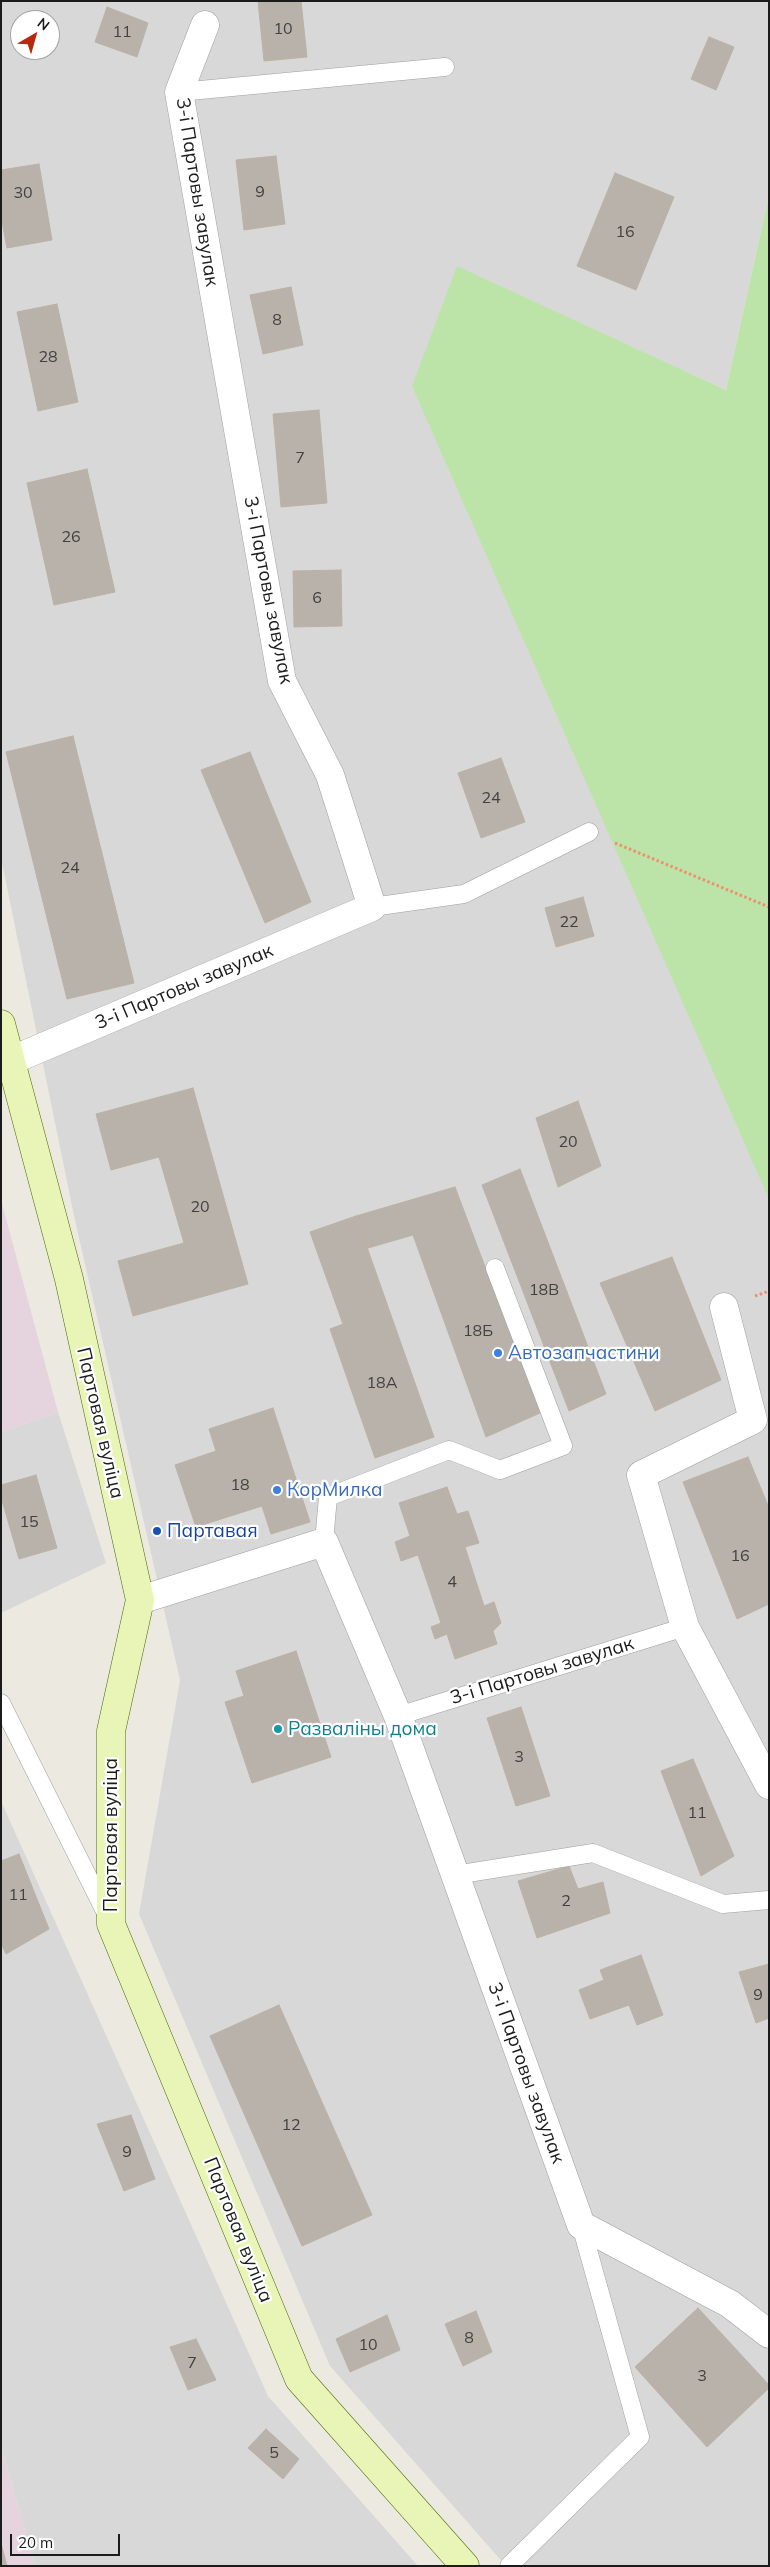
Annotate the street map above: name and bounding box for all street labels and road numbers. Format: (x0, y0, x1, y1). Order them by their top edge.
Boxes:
street label: 3-і Партовы завулак (171, 96, 223, 288)
street label: 3-і Партовы завулак (239, 494, 297, 686)
street label: 3-і Партовы завулак (92, 939, 276, 1035)
street label: Партовая вуліца (72, 1345, 128, 1501)
street label: 3-і Партовы завулак (447, 1632, 637, 1710)
street label: Партовая вуліца (100, 1758, 122, 1912)
street label: 3-і Партовы завулак (483, 1979, 569, 2167)
street label: Партовая вуліца (199, 2154, 277, 2306)

